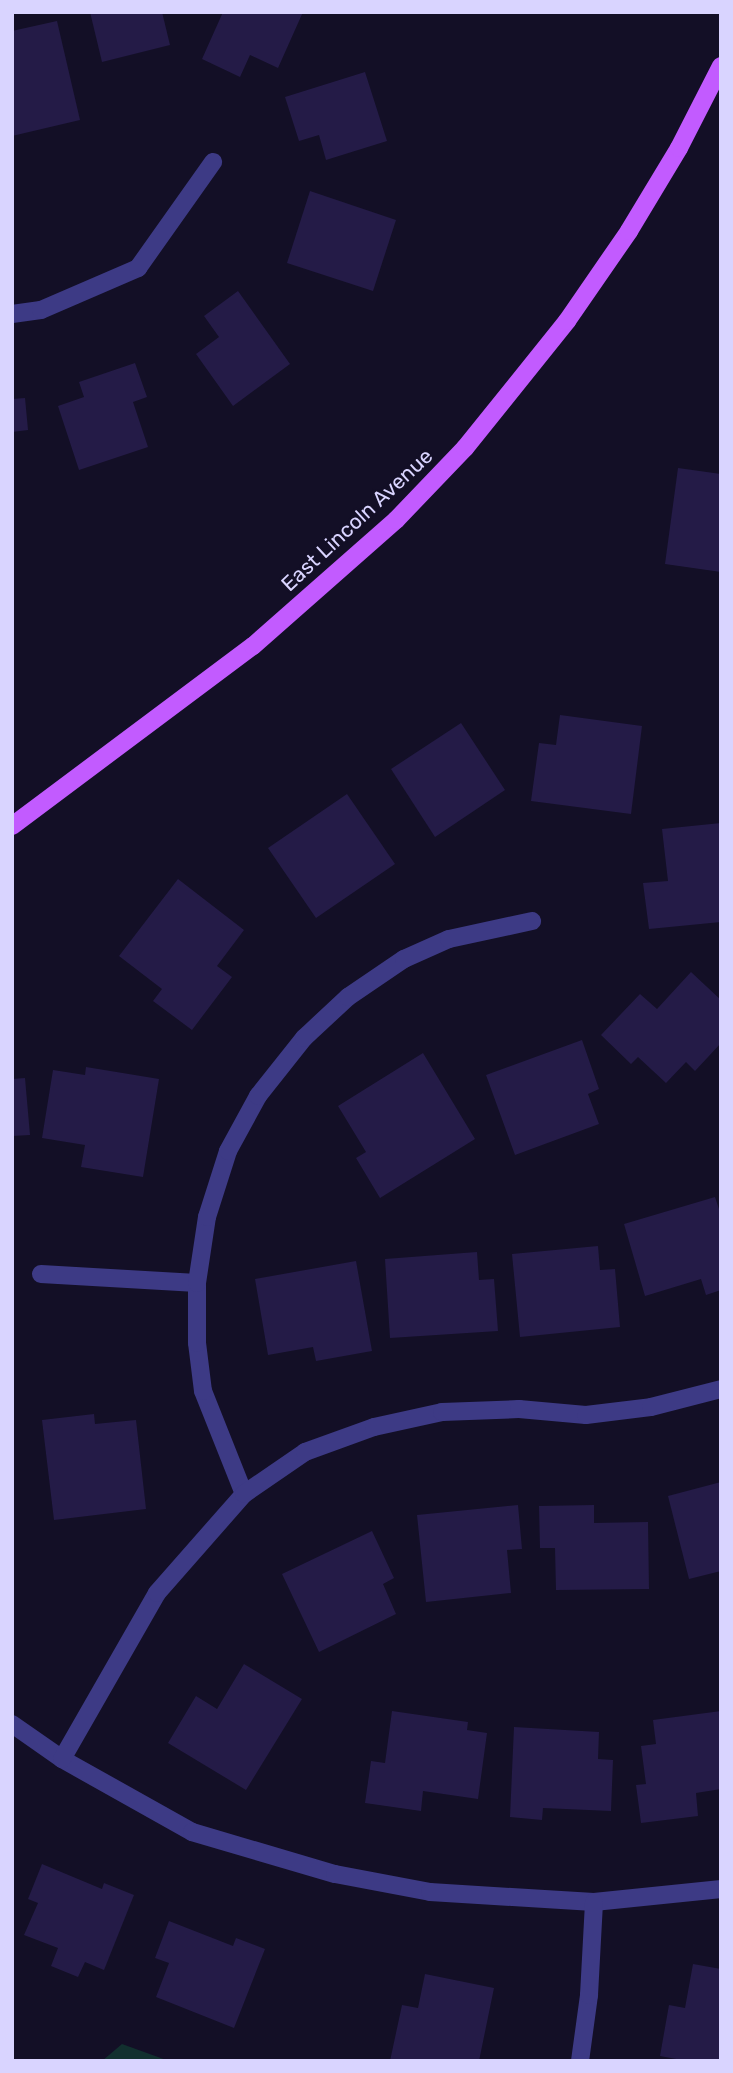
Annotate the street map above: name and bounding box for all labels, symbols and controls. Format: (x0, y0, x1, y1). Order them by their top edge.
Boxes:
street label: East Lincoln Avenue (276, 443, 438, 597)

